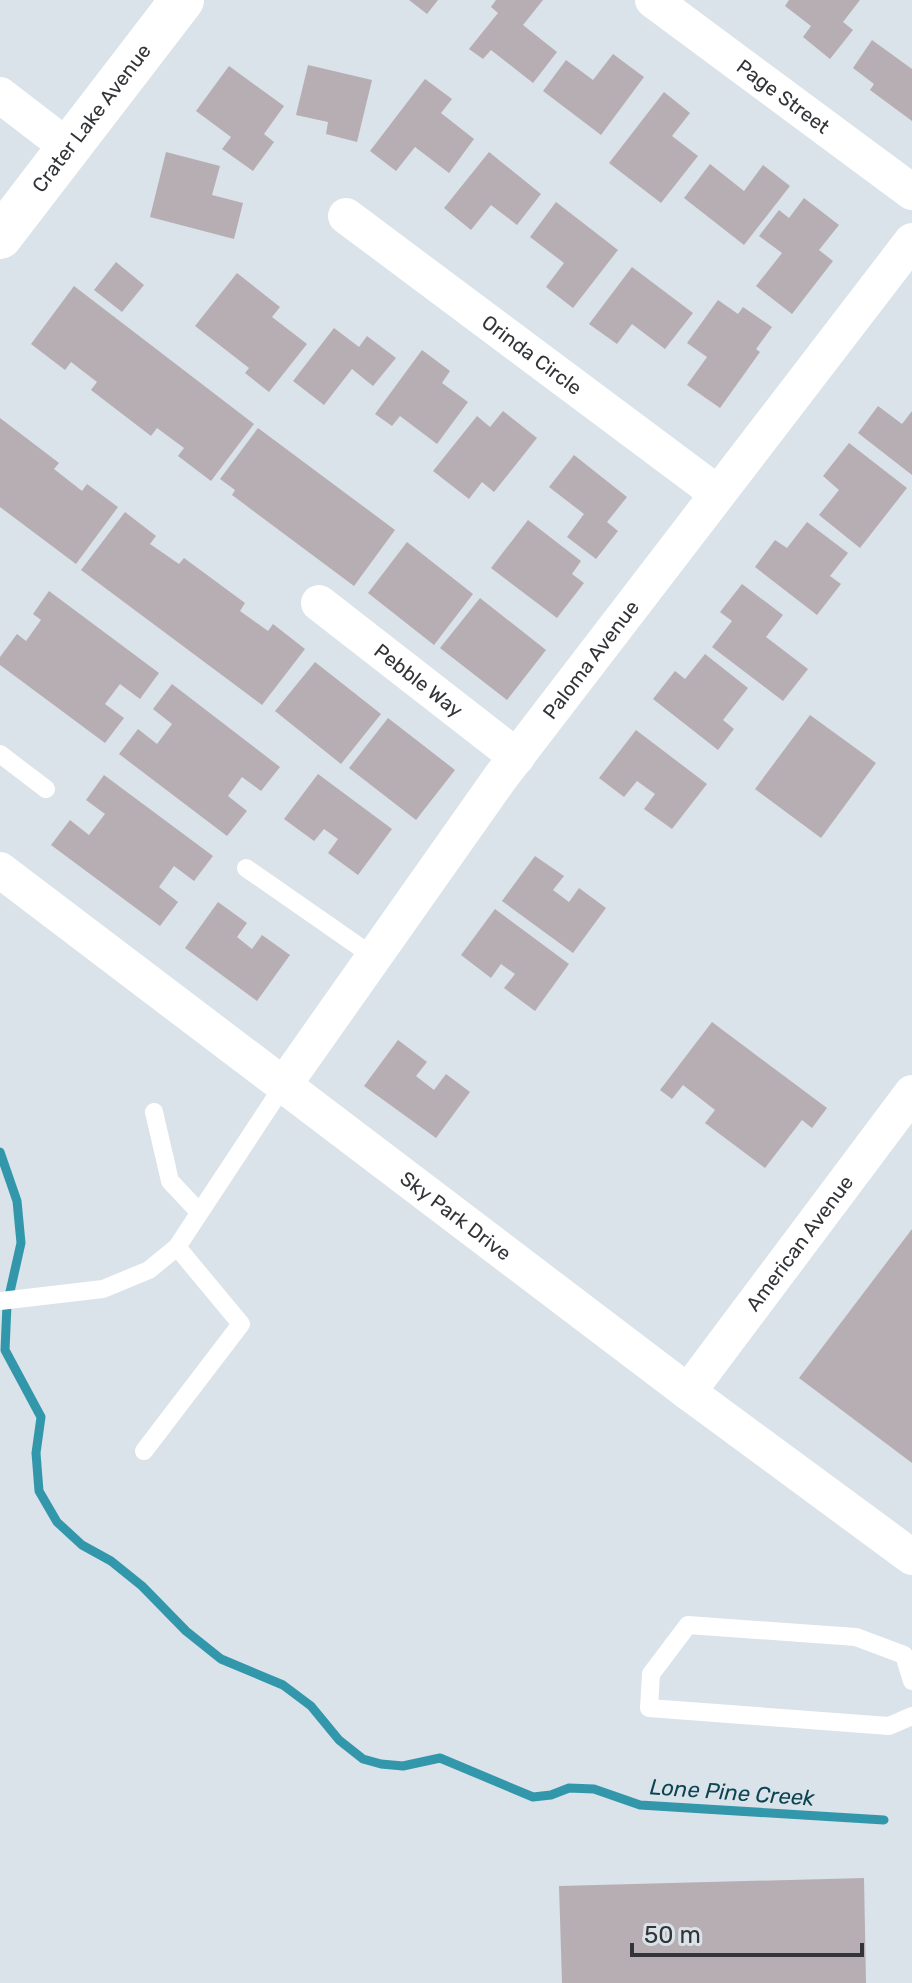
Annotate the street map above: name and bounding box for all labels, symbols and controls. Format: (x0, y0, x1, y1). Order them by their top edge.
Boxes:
street label: Crater Lake Avenue (27, 39, 156, 197)
street label: Page Street (732, 54, 834, 139)
street label: Orinda Circle (477, 310, 587, 400)
street label: Paloma Avenue (538, 595, 644, 724)
street label: Pebble Way (369, 638, 468, 722)
street label: Sky Park Drive (396, 1166, 516, 1265)
street label: American Avenue (741, 1171, 858, 1316)
water label: Lone Pine Creek (649, 1773, 816, 1812)
scale bar (632, 1907, 862, 1957)
text: 50 m (644, 1921, 701, 1949)

